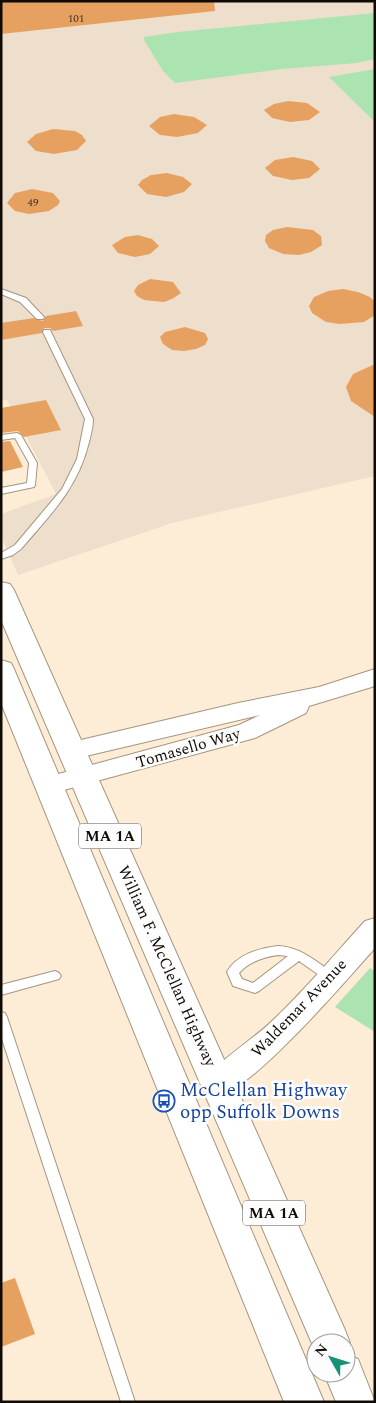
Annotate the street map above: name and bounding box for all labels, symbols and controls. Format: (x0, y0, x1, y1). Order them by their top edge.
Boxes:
house number: 101 (68, 10, 84, 27)
house number: 49 (28, 194, 39, 211)
street label: Tomasello Way (133, 721, 244, 774)
road number: MA 1A (79, 824, 141, 848)
street label: William F. McClellan Highway (112, 862, 223, 1072)
street label: Waldemar Avenue (245, 953, 353, 1063)
place label: McClellan Highway opp Suffolk Downs (180, 1076, 348, 1127)
bus stop icon: McClellan Highway opp Suffolk Downs (152, 1089, 176, 1113)
road number: MA 1A (243, 1200, 305, 1226)
north arrow (306, 1333, 356, 1383)
text: N (310, 1339, 333, 1361)

